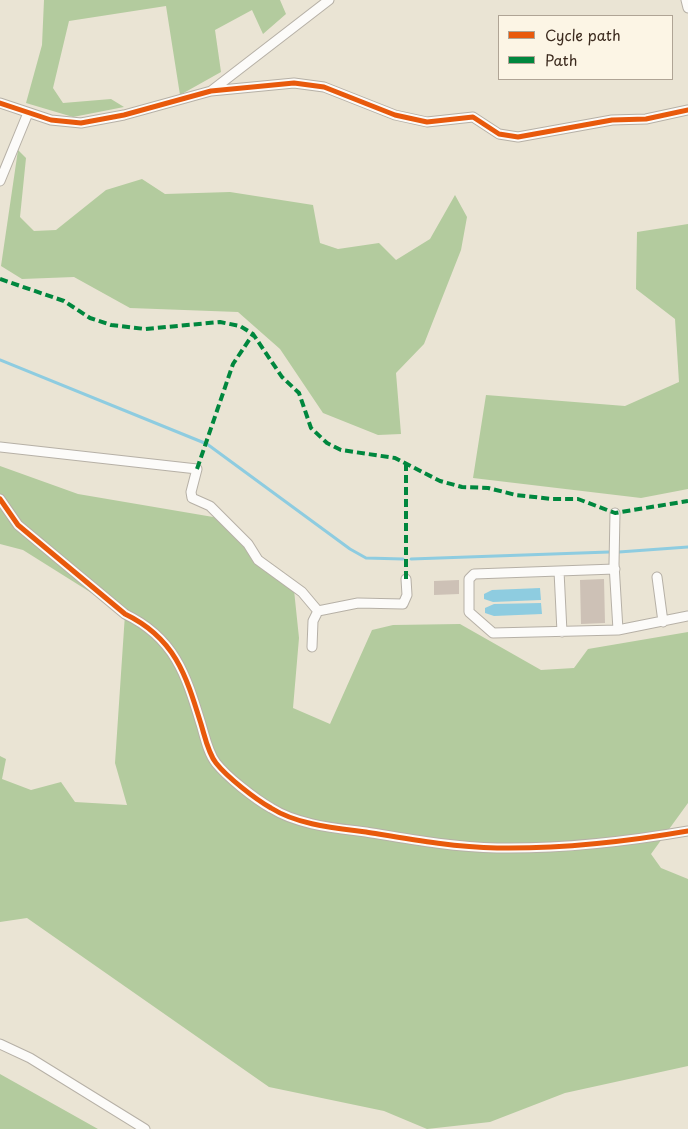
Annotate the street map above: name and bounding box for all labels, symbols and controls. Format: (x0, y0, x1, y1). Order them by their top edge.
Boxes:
legend (498, 15, 673, 80)
text: Cycle path (545, 23, 621, 46)
text: Path (545, 48, 577, 71)

